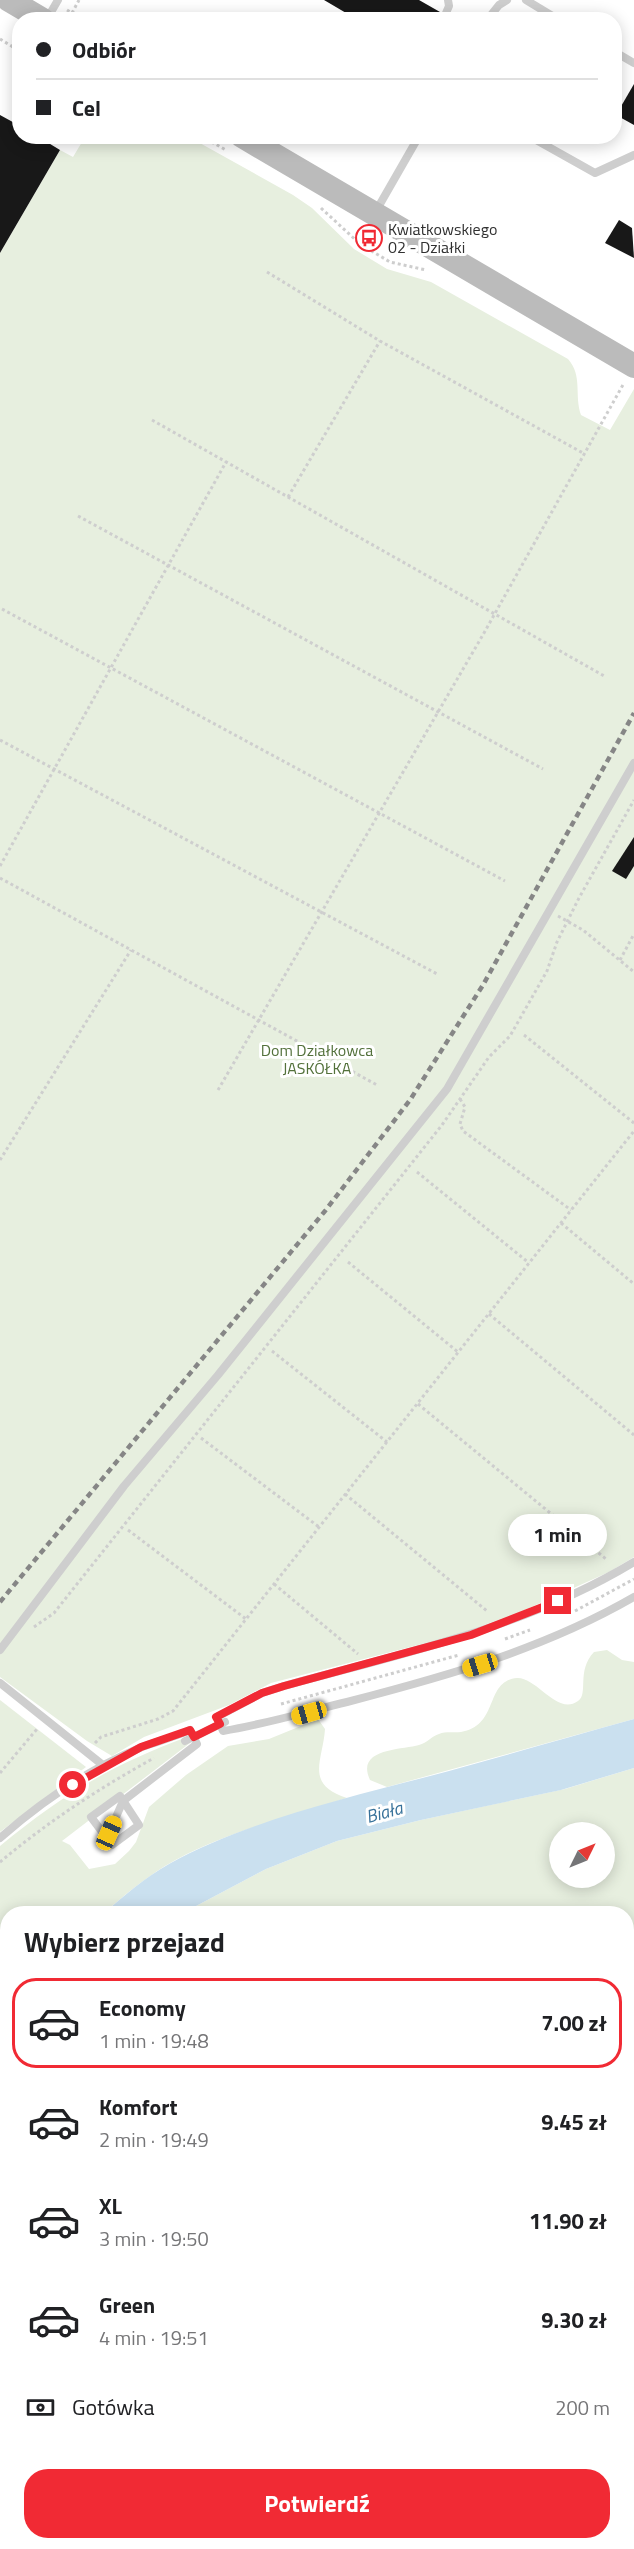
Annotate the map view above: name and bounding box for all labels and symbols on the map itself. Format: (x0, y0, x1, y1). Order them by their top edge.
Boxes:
place label: Kwiatkowskiego 02 - Działki (388, 217, 497, 259)
bus stop icon: Kwiatkowskiego 02 - Działki (354, 223, 384, 253)
park label: Dom Działkowca JASKÓŁKA (261, 1038, 373, 1080)
callout: 1 min (508, 1514, 608, 1556)
route end (544, 1587, 571, 1614)
car (460, 1651, 500, 1679)
car (289, 1699, 329, 1727)
route start (59, 1771, 86, 1798)
water label: Biała (363, 1794, 406, 1830)
car (93, 1813, 125, 1853)
north arrow (549, 1822, 615, 1888)

